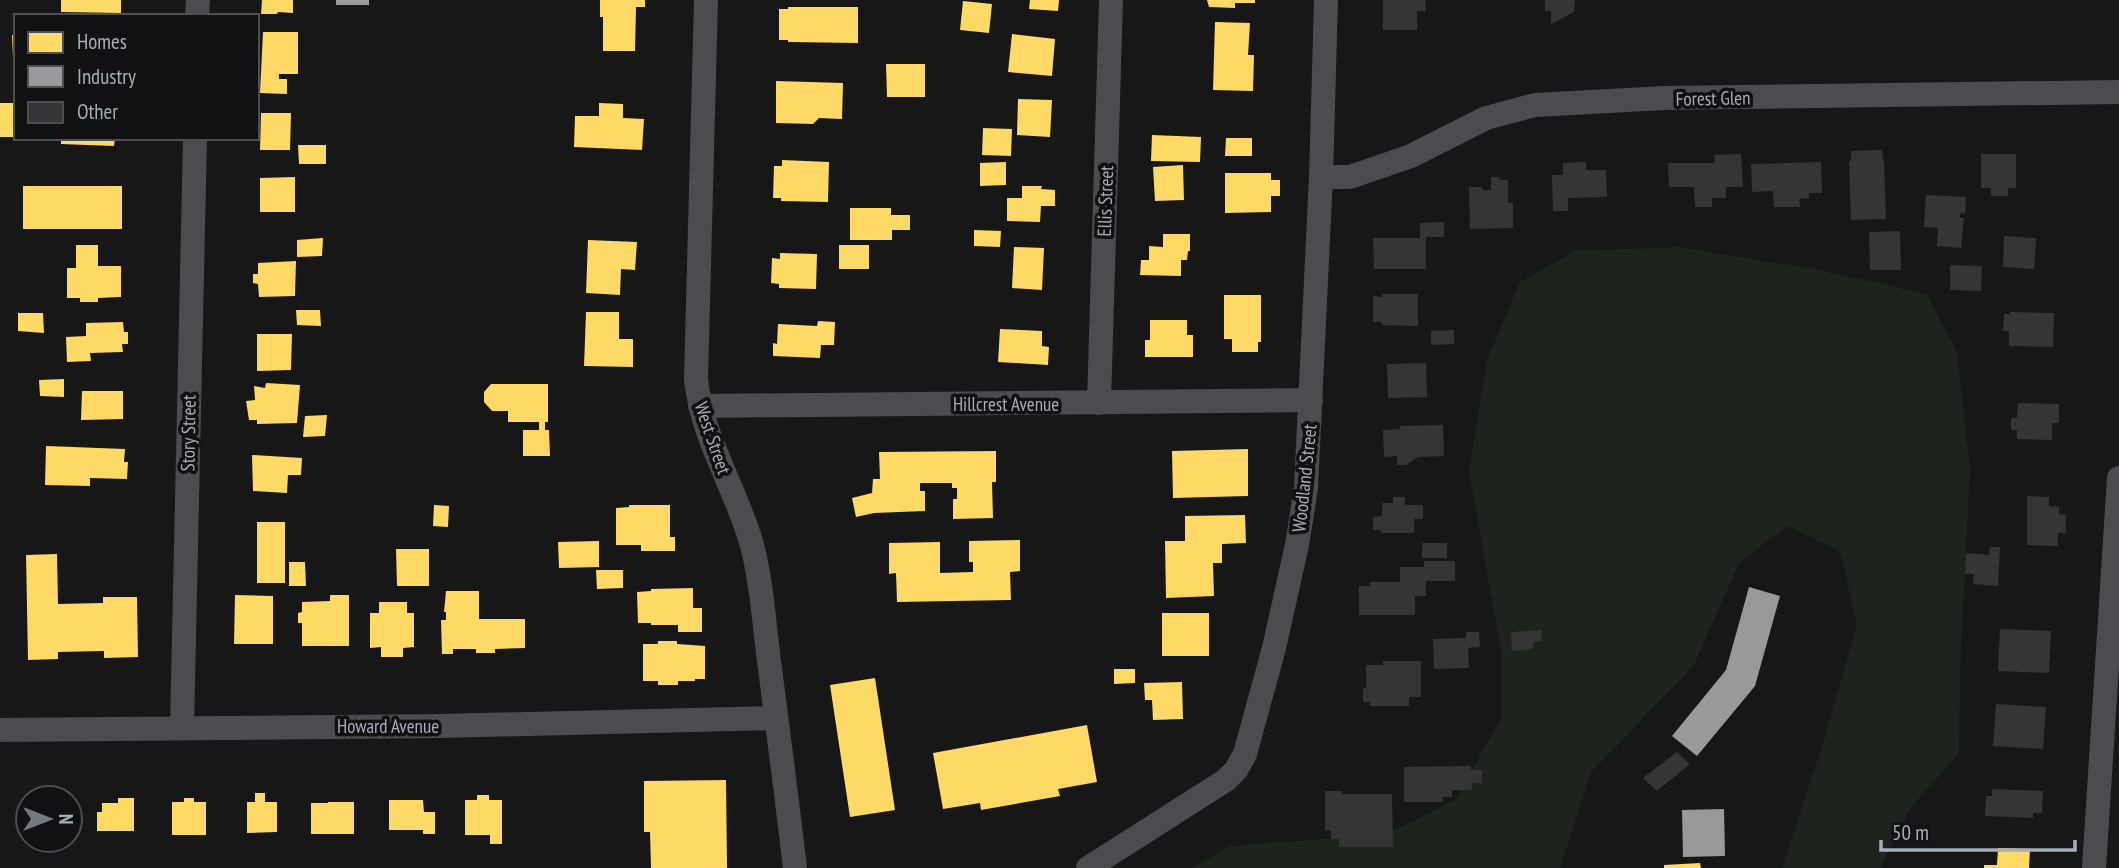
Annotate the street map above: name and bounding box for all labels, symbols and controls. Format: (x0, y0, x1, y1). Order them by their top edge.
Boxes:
legend (14, 14, 259, 140)
text: Homes (77, 28, 127, 55)
text: Industry (77, 63, 136, 90)
street label: Forest Glen (1675, 85, 1751, 111)
text: Other (77, 98, 118, 125)
street label: Ellis Street (1092, 164, 1118, 237)
street label: Hillcrest Avenue (953, 392, 1059, 416)
street label: Story Street (175, 394, 201, 471)
street label: West Street (689, 399, 737, 478)
street label: Woodland Street (1286, 422, 1322, 533)
street label: Howard Avenue (337, 714, 439, 738)
north arrow (14, 784, 84, 854)
scale bar (1881, 808, 2075, 852)
text: N (54, 814, 78, 824)
text: 50 m (1892, 819, 1929, 846)

